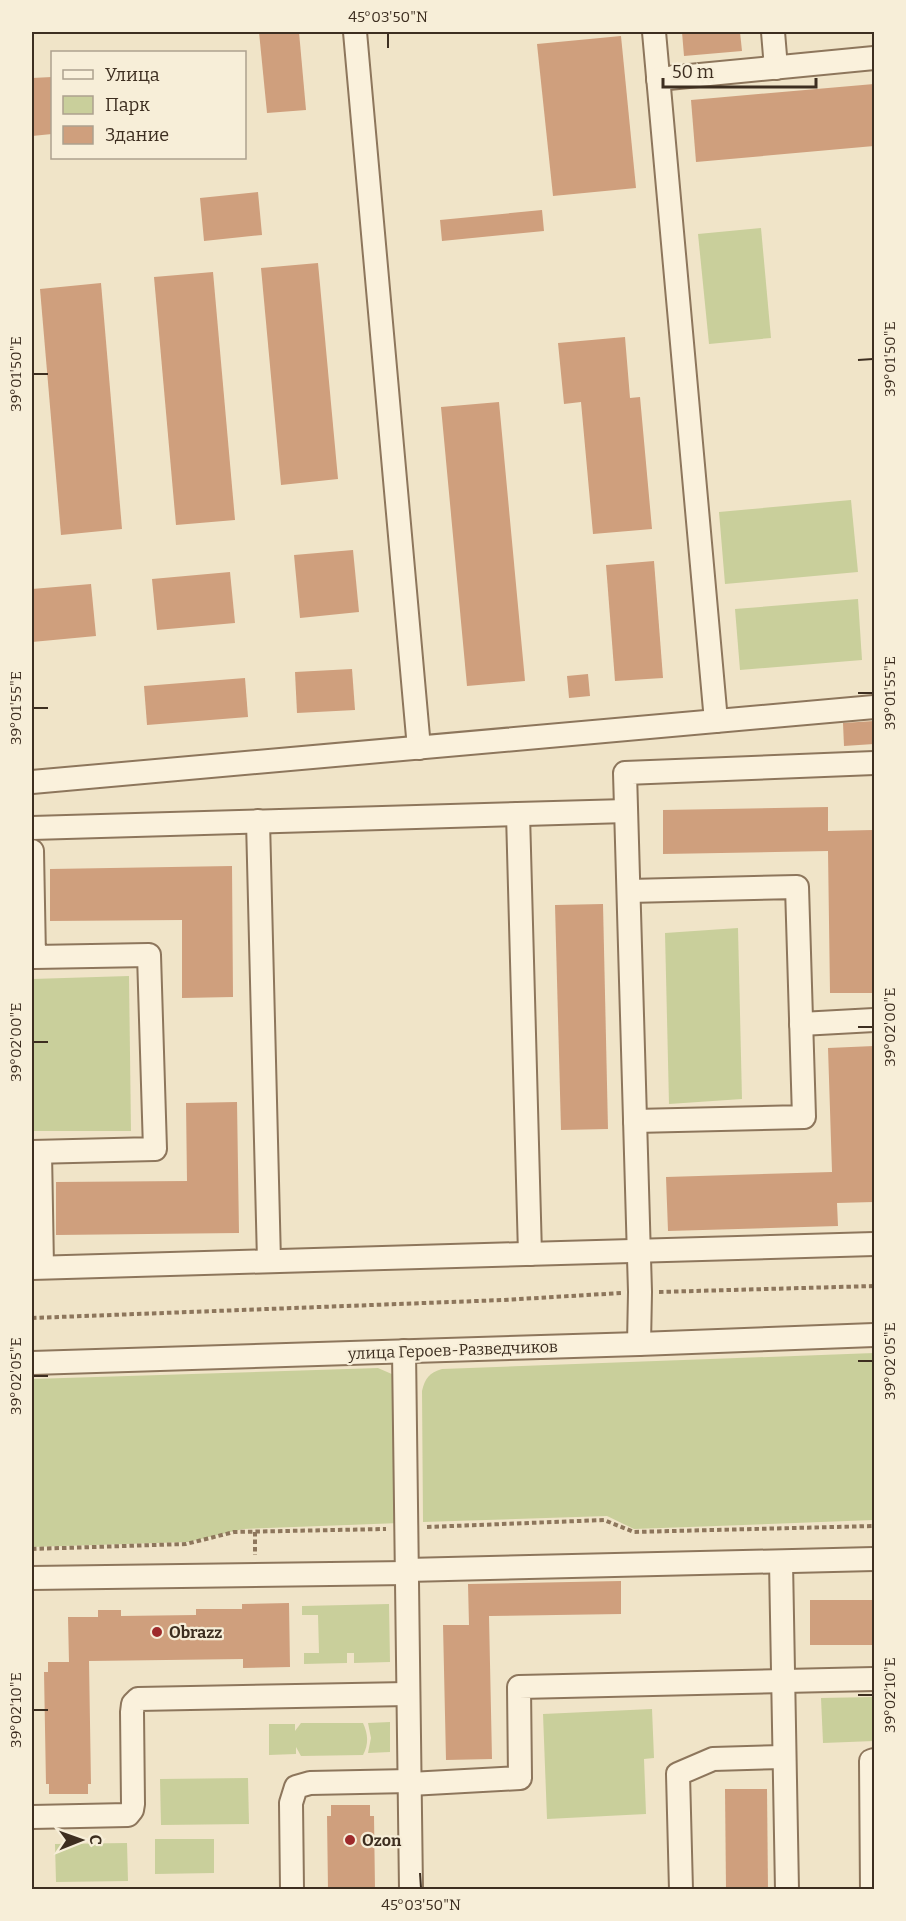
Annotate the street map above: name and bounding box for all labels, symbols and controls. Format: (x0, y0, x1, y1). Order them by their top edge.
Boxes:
text: 45°03'50"N (348, 8, 428, 26)
legend (51, 51, 246, 159)
scale bar (663, 51, 816, 89)
text: 50 m (672, 61, 714, 83)
text: Улица (105, 64, 160, 86)
text: Парк (105, 94, 150, 116)
text: Здание (105, 124, 169, 146)
text: 39°01'50"E (881, 321, 899, 397)
text: 39°01'50"E (7, 336, 25, 412)
text: 39°01'55"E (881, 656, 899, 730)
text: 39°01'55"E (7, 671, 25, 745)
text: 39°02'00"E (881, 987, 899, 1067)
text: 39°02'00"E (7, 1002, 25, 1082)
text: 39°02'05"E (881, 1322, 899, 1400)
text: 39°02'05"E (7, 1337, 25, 1415)
street label: улица Героев-Разведчиков (347, 1337, 558, 1363)
place label: Obrazz (169, 1623, 222, 1642)
marker: Obrazz (150, 1625, 164, 1639)
text: 39°02'10"E (881, 1657, 899, 1733)
text: 39°02'10"E (7, 1672, 25, 1748)
north arrow (51, 1810, 111, 1870)
place label: Ozon (362, 1831, 402, 1850)
marker: Ozon (343, 1833, 357, 1847)
text: С (86, 1835, 105, 1845)
text: 45°03'50"N (381, 1896, 461, 1914)

